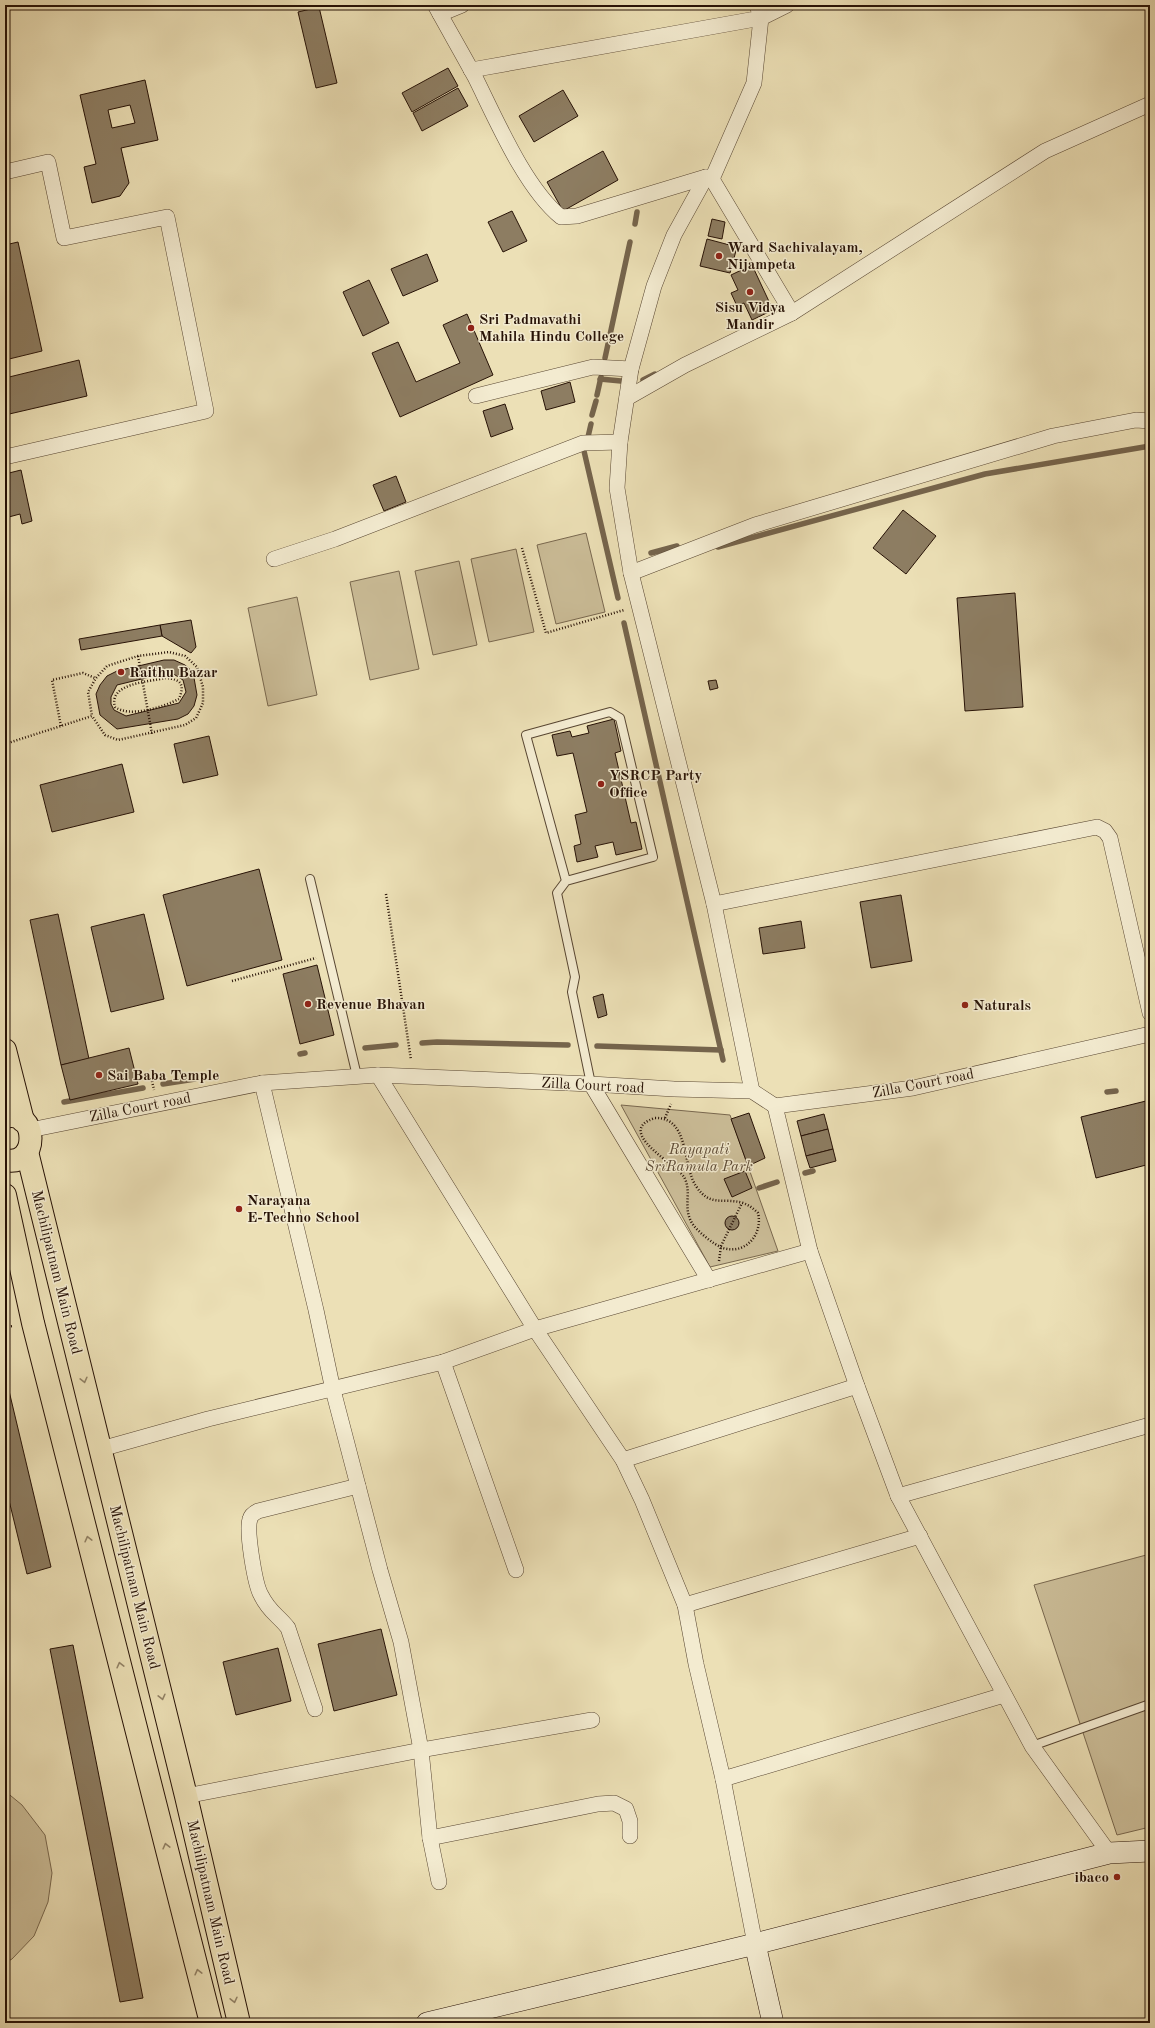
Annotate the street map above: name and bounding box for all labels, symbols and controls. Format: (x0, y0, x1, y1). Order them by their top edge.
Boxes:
place label: Ward Sachivalayam, Nijampeta (727, 241, 863, 273)
marker: Ward Sachivalayam, Nijampeta (714, 251, 724, 261)
marker: Sisu Vidya Mandir (745, 287, 755, 297)
place label: Sisu Vidya Mandir (715, 301, 786, 333)
place label: Sri Padmavathi Mahila Hindu College (479, 313, 624, 345)
marker: Sri Padmavathi Mahila Hindu College (466, 323, 476, 333)
place label: Raithu Bazar (129, 666, 218, 681)
marker: Raithu Bazar (116, 667, 126, 677)
place label: YSRCP Party Office (609, 769, 702, 801)
marker: YSRCP Party Office (596, 779, 606, 789)
place label: Revenue Bhavan (316, 998, 425, 1013)
marker: Revenue Bhavan (303, 999, 313, 1009)
place label: Naturals (973, 999, 1031, 1014)
marker: Naturals (960, 1000, 970, 1010)
street label: Zilla Court road (871, 1067, 976, 1102)
place label: Sai Baba Temple (107, 1069, 219, 1084)
marker: Sai Baba Temple (94, 1070, 104, 1080)
street label: Zilla Court road (541, 1076, 645, 1097)
street label: Zilla Court road (88, 1091, 193, 1126)
park label: Rayapati SriRamula Park (645, 1143, 753, 1175)
street label: Machilipatnam Main Road (28, 1189, 83, 1356)
place label: Narayana E-Techno School (247, 1194, 360, 1226)
marker: Narayana E-Techno School (234, 1204, 244, 1214)
one-way arrow (79, 1376, 88, 1383)
street label: Machilipatnam Main Road (106, 1504, 161, 1671)
one-way arrow (85, 1536, 93, 1543)
one-way arrow (117, 1662, 125, 1669)
one-way arrow (157, 1693, 165, 1700)
street label: Machilipatnam Main Road (183, 1818, 236, 1986)
one-way arrow (162, 1842, 171, 1849)
place label: ibaco (1074, 1871, 1109, 1886)
marker: ibaco (1112, 1872, 1122, 1882)
one-way arrow (194, 1968, 203, 1975)
one-way arrow (229, 1997, 237, 2003)

